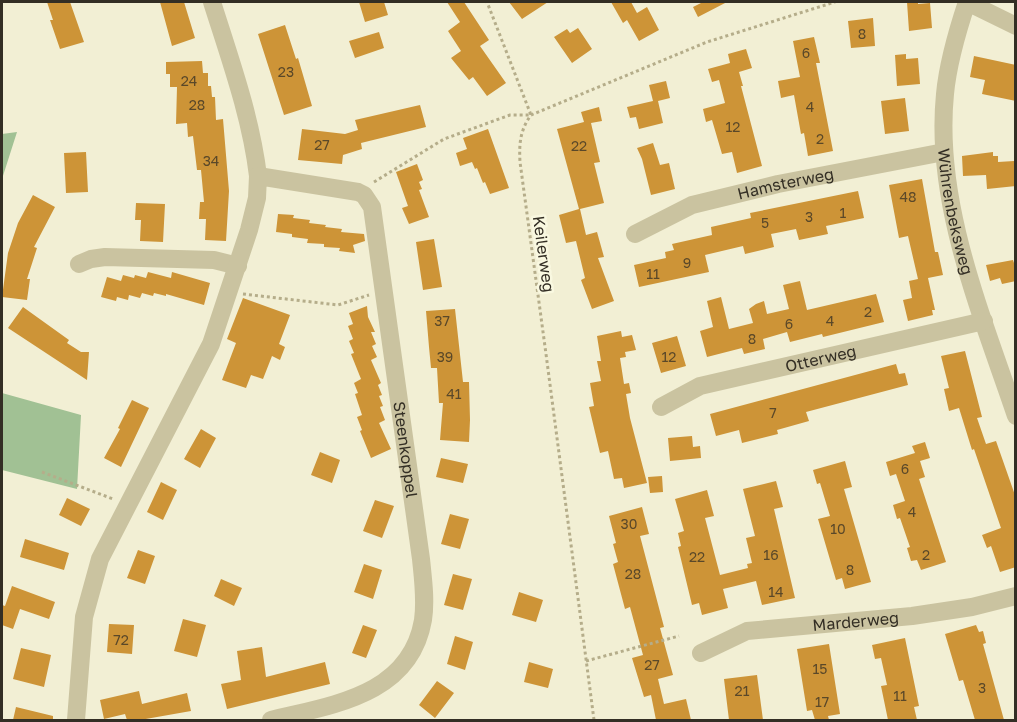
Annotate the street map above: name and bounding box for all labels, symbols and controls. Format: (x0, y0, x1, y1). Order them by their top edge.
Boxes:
house number: 8 (858, 25, 866, 42)
house number: 6 (802, 44, 810, 61)
house number: 23 (278, 63, 294, 80)
house number: 24 (181, 72, 197, 89)
house number: 28 (189, 96, 205, 113)
house number: 4 (806, 98, 814, 115)
house number: 12 (726, 118, 740, 135)
house number: 2 (816, 130, 824, 147)
house number: 27 (314, 136, 330, 153)
house number: 22 (571, 137, 587, 154)
street label: Wührenbeksweg (934, 148, 978, 277)
house number: 34 (203, 152, 219, 169)
street label: Hamsterweg (735, 163, 835, 204)
house number: 48 (899, 188, 917, 205)
house number: 1 (840, 204, 847, 221)
house number: 3 (805, 208, 813, 225)
street label: Keilerweg (529, 214, 559, 294)
house number: 5 (761, 214, 769, 231)
house number: 9 (683, 254, 691, 271)
house number: 11 (646, 265, 660, 282)
house number: 2 (864, 303, 872, 320)
house number: 37 (434, 312, 450, 329)
house number: 4 (826, 312, 834, 329)
house number: 6 (785, 315, 793, 332)
house number: 8 (748, 330, 756, 347)
street label: Otterweg (783, 341, 858, 376)
house number: 39 (437, 348, 453, 365)
house number: 12 (662, 348, 676, 365)
house number: 41 (446, 385, 462, 402)
street label: Steenkoppel (389, 400, 422, 499)
house number: 7 (769, 404, 777, 421)
house number: 6 (901, 460, 909, 477)
house number: 4 (908, 503, 916, 520)
house number: 30 (621, 515, 637, 532)
house number: 10 (830, 520, 846, 537)
house number: 16 (763, 546, 779, 563)
house number: 2 (922, 546, 930, 563)
house number: 22 (689, 548, 705, 565)
house number: 8 (846, 561, 854, 578)
house number: 28 (625, 565, 641, 582)
house number: 14 (768, 583, 784, 600)
street label: Marderweg (812, 607, 900, 635)
house number: 72 (113, 631, 129, 648)
house number: 27 (644, 656, 660, 673)
house number: 15 (813, 660, 827, 677)
house number: 3 (978, 679, 986, 696)
house number: 21 (735, 682, 750, 699)
house number: 11 (893, 687, 907, 704)
house number: 17 (815, 693, 829, 710)

